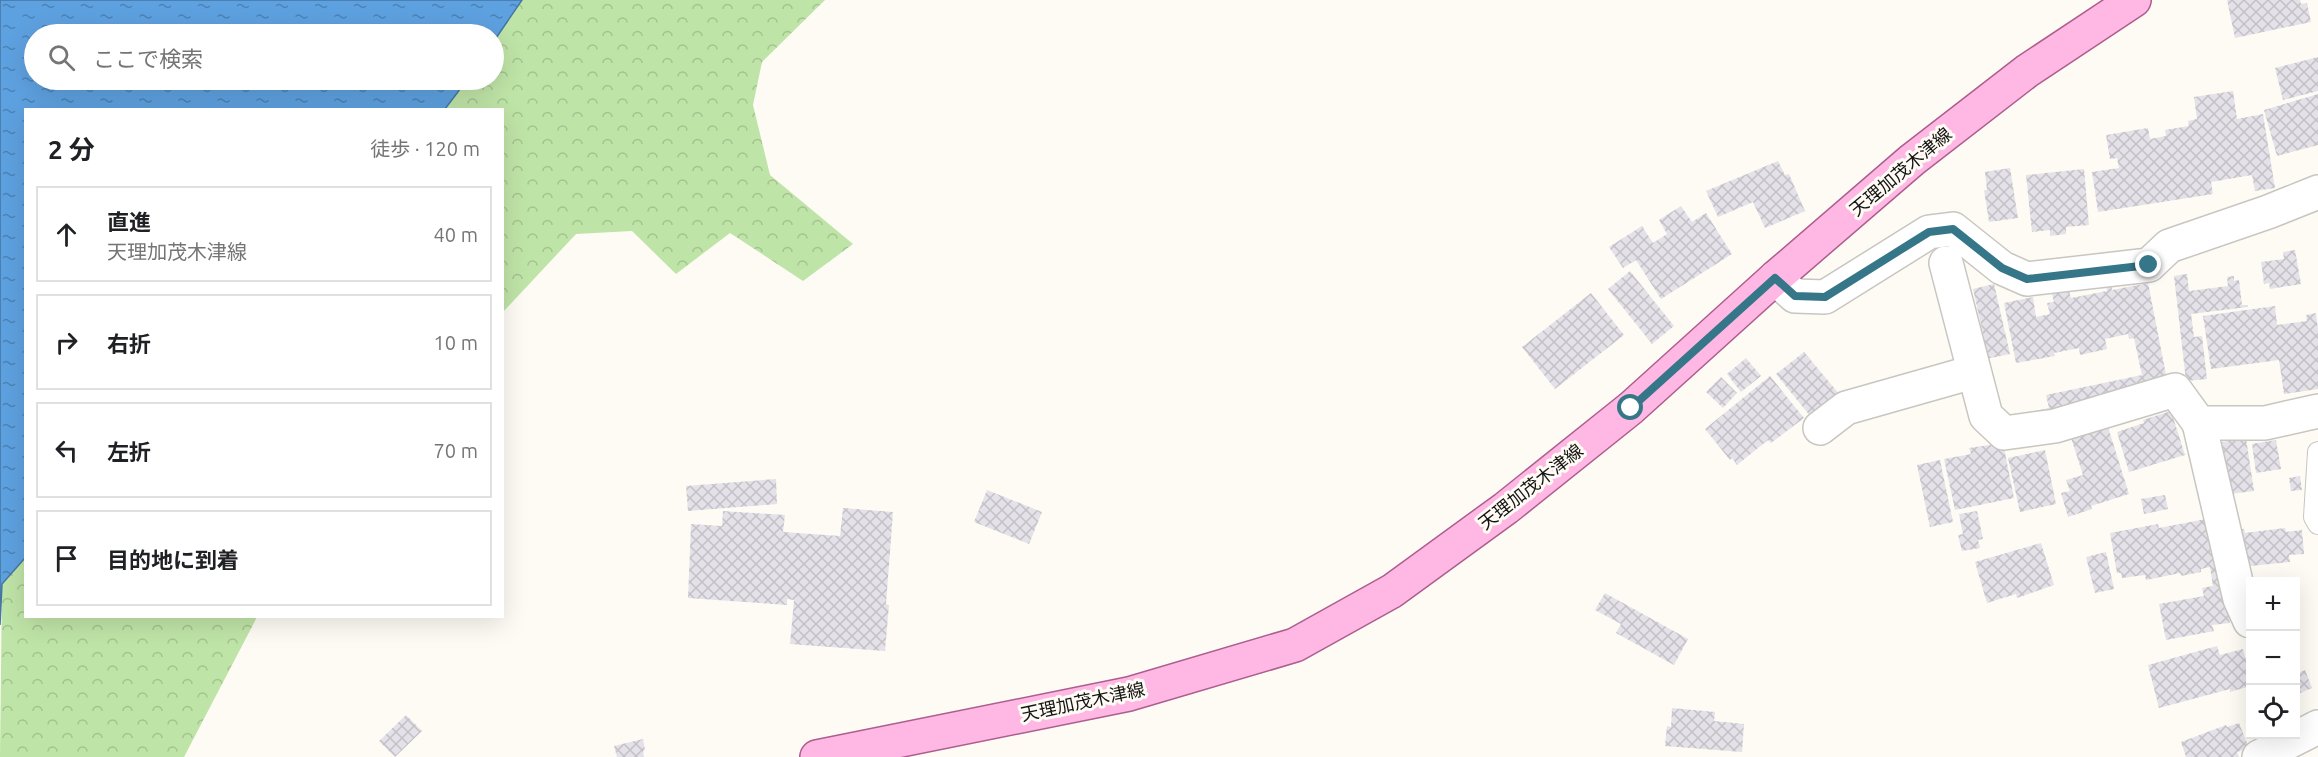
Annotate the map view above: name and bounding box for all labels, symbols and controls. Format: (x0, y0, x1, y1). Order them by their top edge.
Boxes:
search box (24, 24, 504, 90)
icon: search (45, 41, 78, 74)
text: ここで検索 (93, 46, 203, 71)
street label: 天理加茂木津線 (1846, 123, 1955, 219)
text: 2 分 (48, 135, 95, 164)
text: 徒歩 · 120 m (370, 137, 480, 160)
text: 直進 (107, 209, 151, 234)
icon: ahead (50, 218, 83, 251)
text: 40 m (434, 223, 478, 246)
text: 天理加茂木津線 (107, 240, 247, 263)
route end (2135, 251, 2161, 277)
icon: right (50, 326, 83, 359)
text: 右折 (107, 331, 151, 356)
text: 10 m (434, 331, 478, 354)
route start (1617, 394, 1643, 420)
icon: left (50, 434, 83, 467)
text: 左折 (107, 439, 151, 464)
text: 70 m (434, 439, 478, 462)
street label: 天理加茂木津線 (1475, 440, 1586, 533)
icon: arrive (50, 542, 83, 575)
text: 目的地に到着 (107, 547, 239, 572)
map controls (2246, 577, 2300, 739)
button: + (2246, 577, 2300, 631)
button: − (2246, 631, 2300, 685)
street label: 天理加茂木津線 (1019, 678, 1146, 724)
button: locate (2246, 685, 2300, 739)

